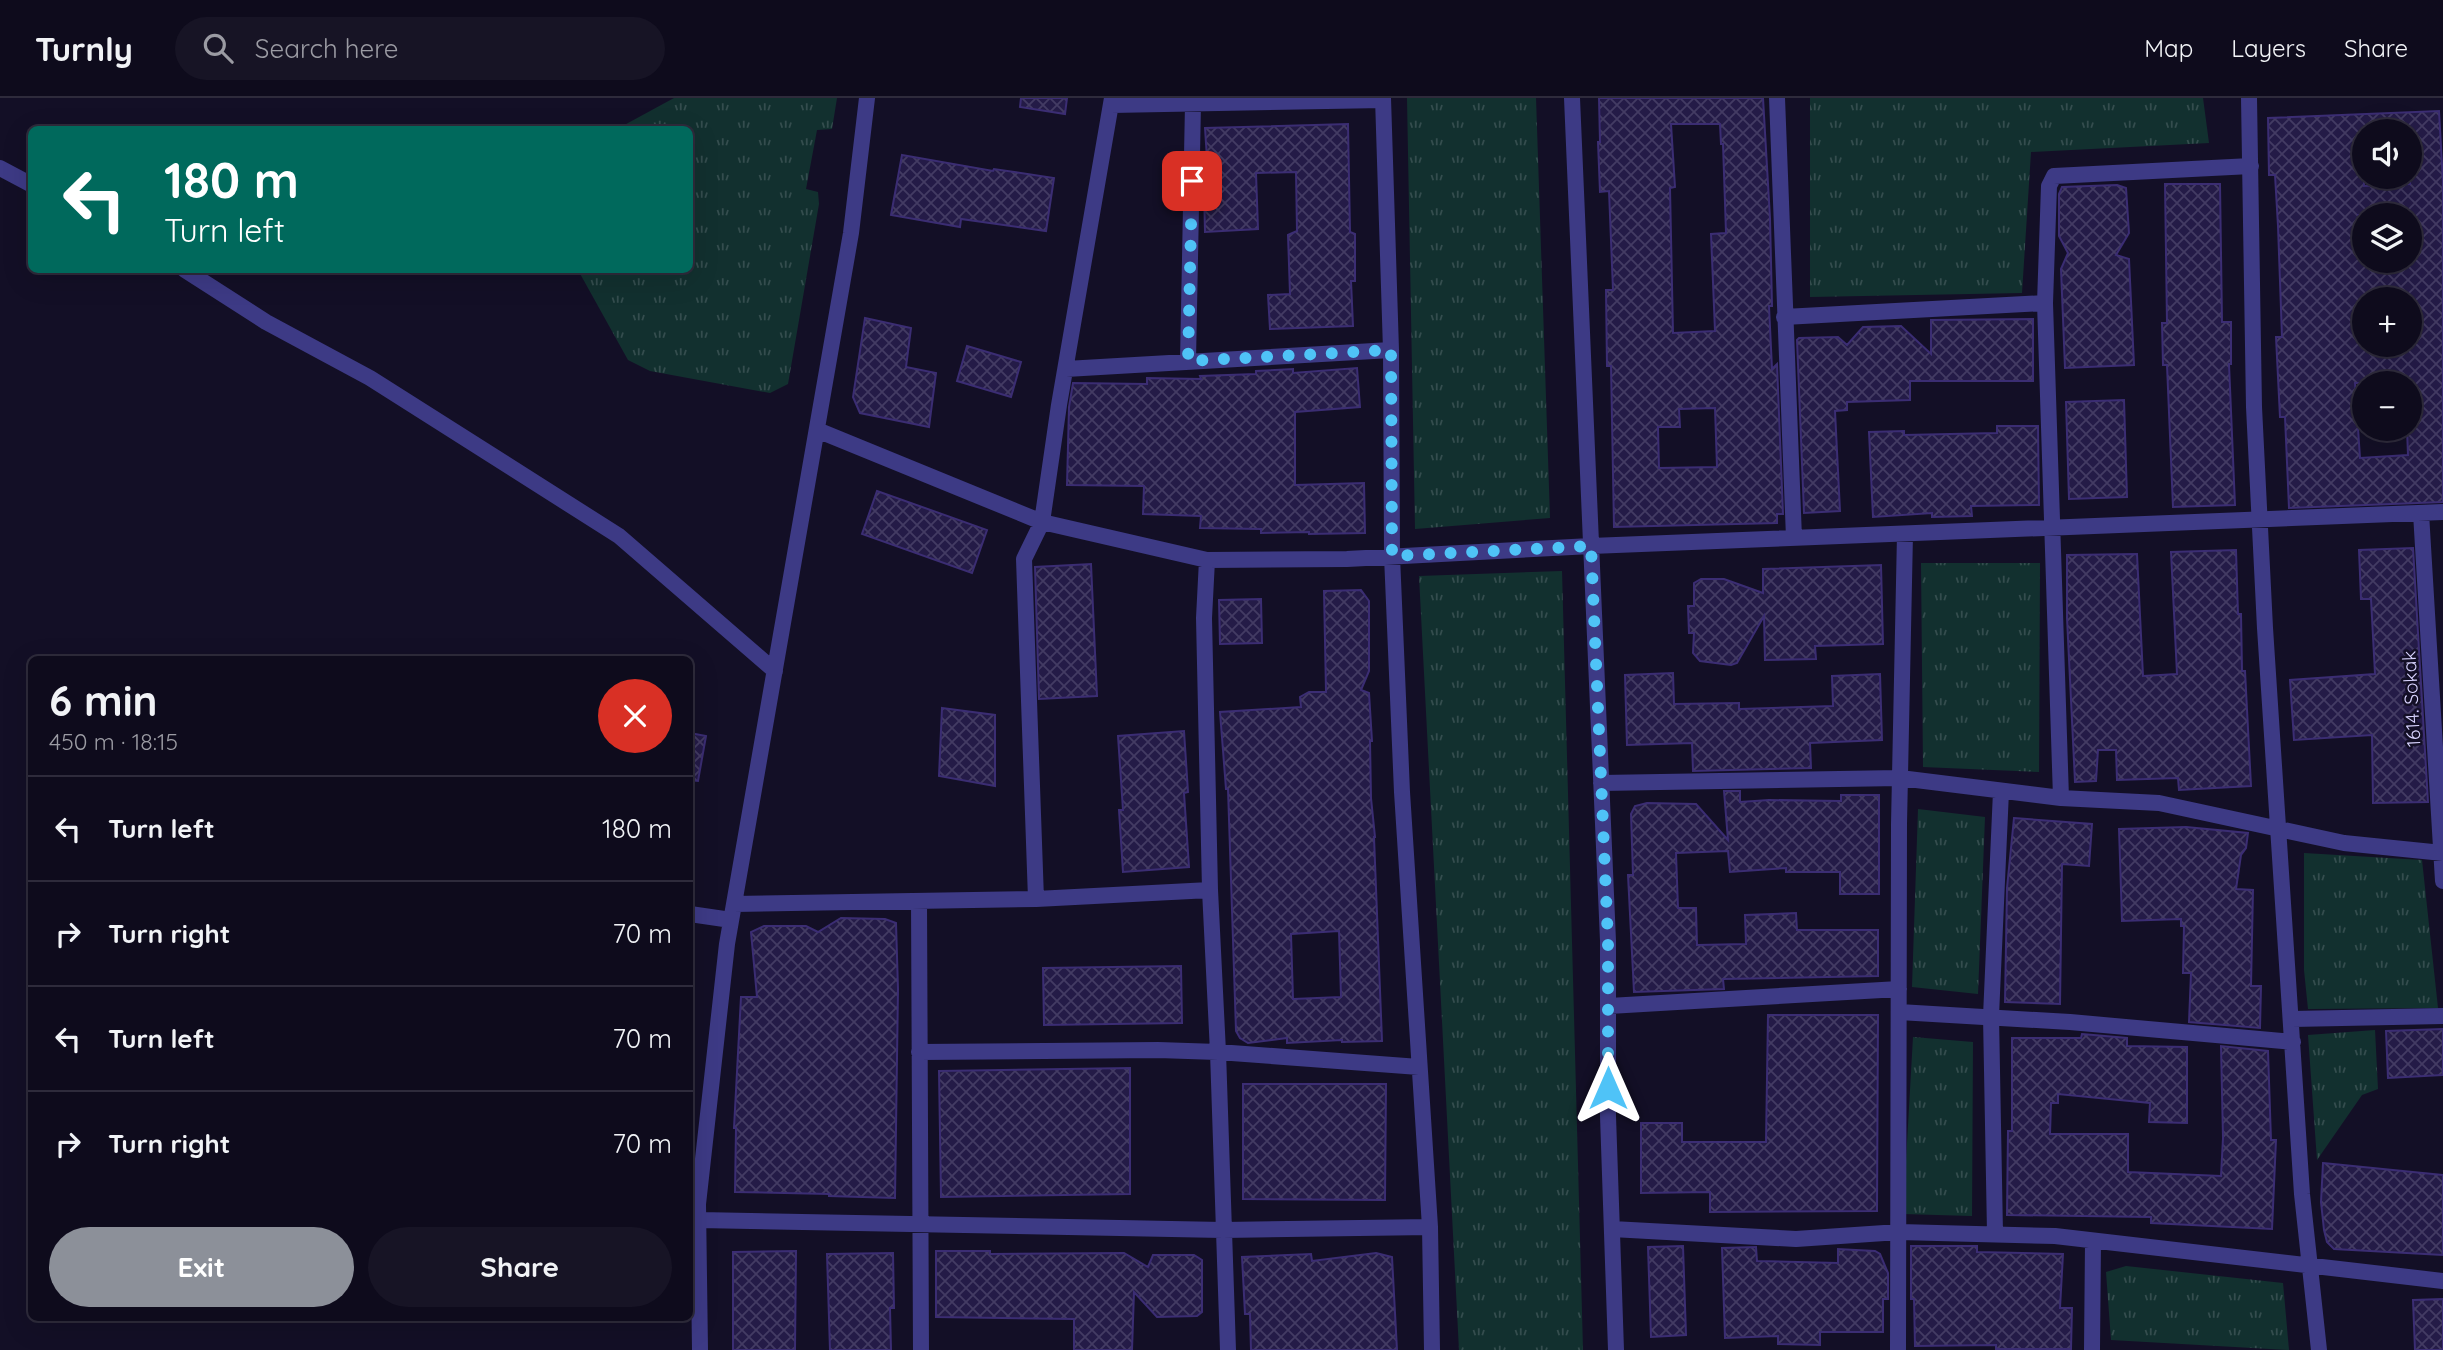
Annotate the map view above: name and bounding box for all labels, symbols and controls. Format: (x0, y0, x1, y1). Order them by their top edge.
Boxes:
search box (175, 17, 665, 80)
text: Turnly (35, 28, 133, 69)
icon: search (199, 29, 237, 67)
text: Search here (255, 32, 398, 65)
text: Map (2144, 33, 2193, 63)
text: Layers (2231, 33, 2306, 63)
text: Share (2344, 33, 2408, 63)
map controls (2352, 119, 2422, 441)
button: sound (2352, 119, 2422, 189)
text: 180 m (164, 149, 299, 210)
pin (1162, 151, 1222, 211)
icon: left (49, 154, 140, 245)
icon: arrive (1173, 162, 1211, 200)
button: layers (2352, 203, 2422, 273)
text: Turn left (164, 210, 285, 250)
button: + (2352, 287, 2422, 357)
button: − (2352, 371, 2422, 441)
street label: 1614. Sokak (2396, 650, 2426, 748)
text: 6 min (49, 674, 158, 727)
button: close (598, 679, 672, 753)
text: 450 m · 18:15 (49, 727, 178, 756)
icon: left (49, 810, 87, 848)
text: Turn left (108, 812, 215, 845)
text: 180 m (602, 812, 672, 845)
icon: right (49, 915, 87, 953)
text: Turn right (108, 917, 230, 950)
text: 70 m (612, 917, 672, 950)
icon: left (49, 1020, 87, 1058)
text: Turn left (108, 1022, 215, 1055)
text: 70 m (612, 1022, 672, 1055)
position arrow (1571, 1051, 1645, 1125)
icon: right (49, 1125, 87, 1163)
text: Turn right (108, 1127, 230, 1160)
text: 70 m (612, 1127, 672, 1160)
button: Exit (49, 1227, 354, 1307)
button: Share (368, 1227, 672, 1307)

